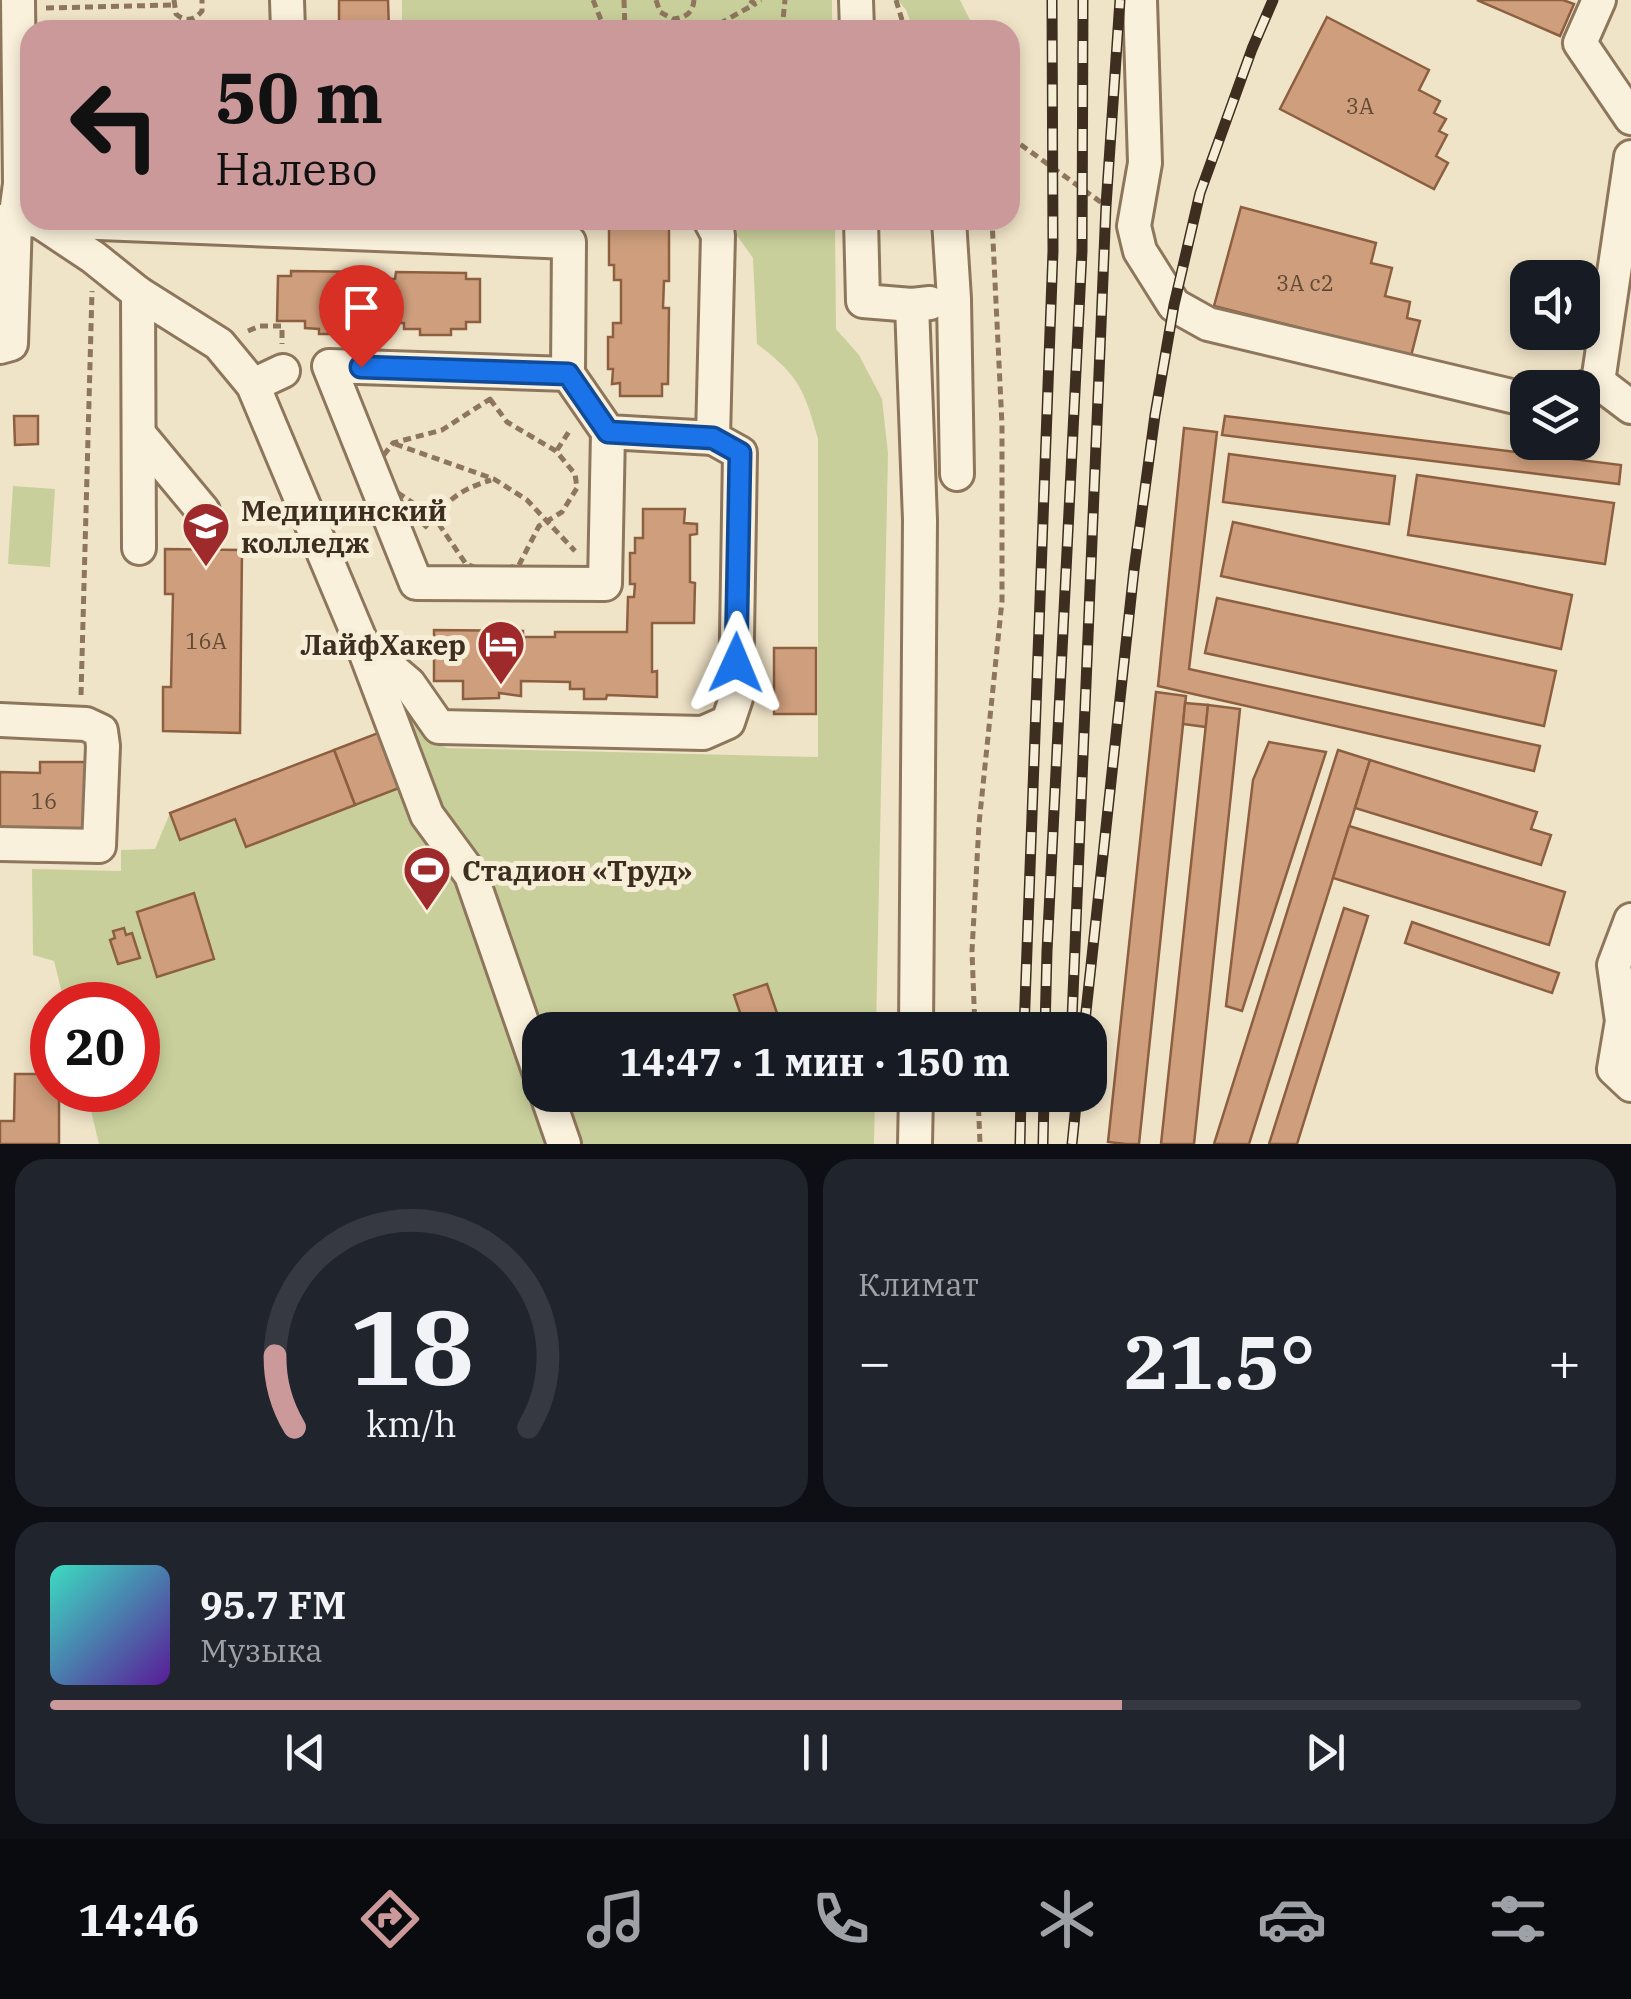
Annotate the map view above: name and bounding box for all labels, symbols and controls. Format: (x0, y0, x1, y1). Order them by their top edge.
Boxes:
text: 50 m (215, 51, 383, 142)
icon: left (50, 60, 180, 190)
house number: 3А (1346, 91, 1374, 120)
text: Налево (215, 139, 377, 197)
map controls (1510, 260, 1600, 460)
button: sound (1510, 260, 1600, 350)
pin (319, 265, 404, 368)
house number: 3А с2 (1276, 268, 1334, 297)
icon: arrive (334, 280, 389, 335)
button: layers (1510, 370, 1600, 460)
place label: Медицинский колледж (241, 492, 447, 561)
school or university icon: Медицинский колледж (180, 500, 232, 568)
position arrow (684, 611, 788, 715)
hotel icon: ЛайфХакер (475, 618, 527, 686)
house number: 16А (185, 626, 227, 655)
place label: ЛайфХакер (300, 626, 466, 663)
house number: 16 (31, 786, 57, 815)
sports icon: Стадион «Труд» (401, 844, 453, 912)
place label: Стадион «Труд» (462, 852, 692, 889)
speed limit sign: 20 (30, 982, 160, 1112)
text: 14:47 · 1 мин · 150 m (619, 1037, 1010, 1086)
text: Климат (858, 1263, 979, 1305)
text: 18 (349, 1278, 474, 1414)
text: 21.5° (1124, 1312, 1315, 1410)
text: − (858, 1326, 891, 1397)
text: + (1548, 1326, 1581, 1397)
text: km/h (366, 1400, 457, 1447)
text: 95.7 FM (200, 1580, 346, 1629)
text: Музыка (200, 1629, 323, 1671)
icon: previous (278, 1725, 333, 1780)
icon: pause (788, 1725, 843, 1780)
icon: next (1298, 1725, 1353, 1780)
icon: directions (355, 1884, 425, 1954)
icon: music (581, 1884, 651, 1954)
icon: phone (806, 1884, 876, 1954)
icon: climate (1032, 1884, 1102, 1954)
icon: car (1257, 1884, 1327, 1954)
icon: filters (1483, 1884, 1553, 1954)
text: 14:46 (78, 1890, 199, 1948)

